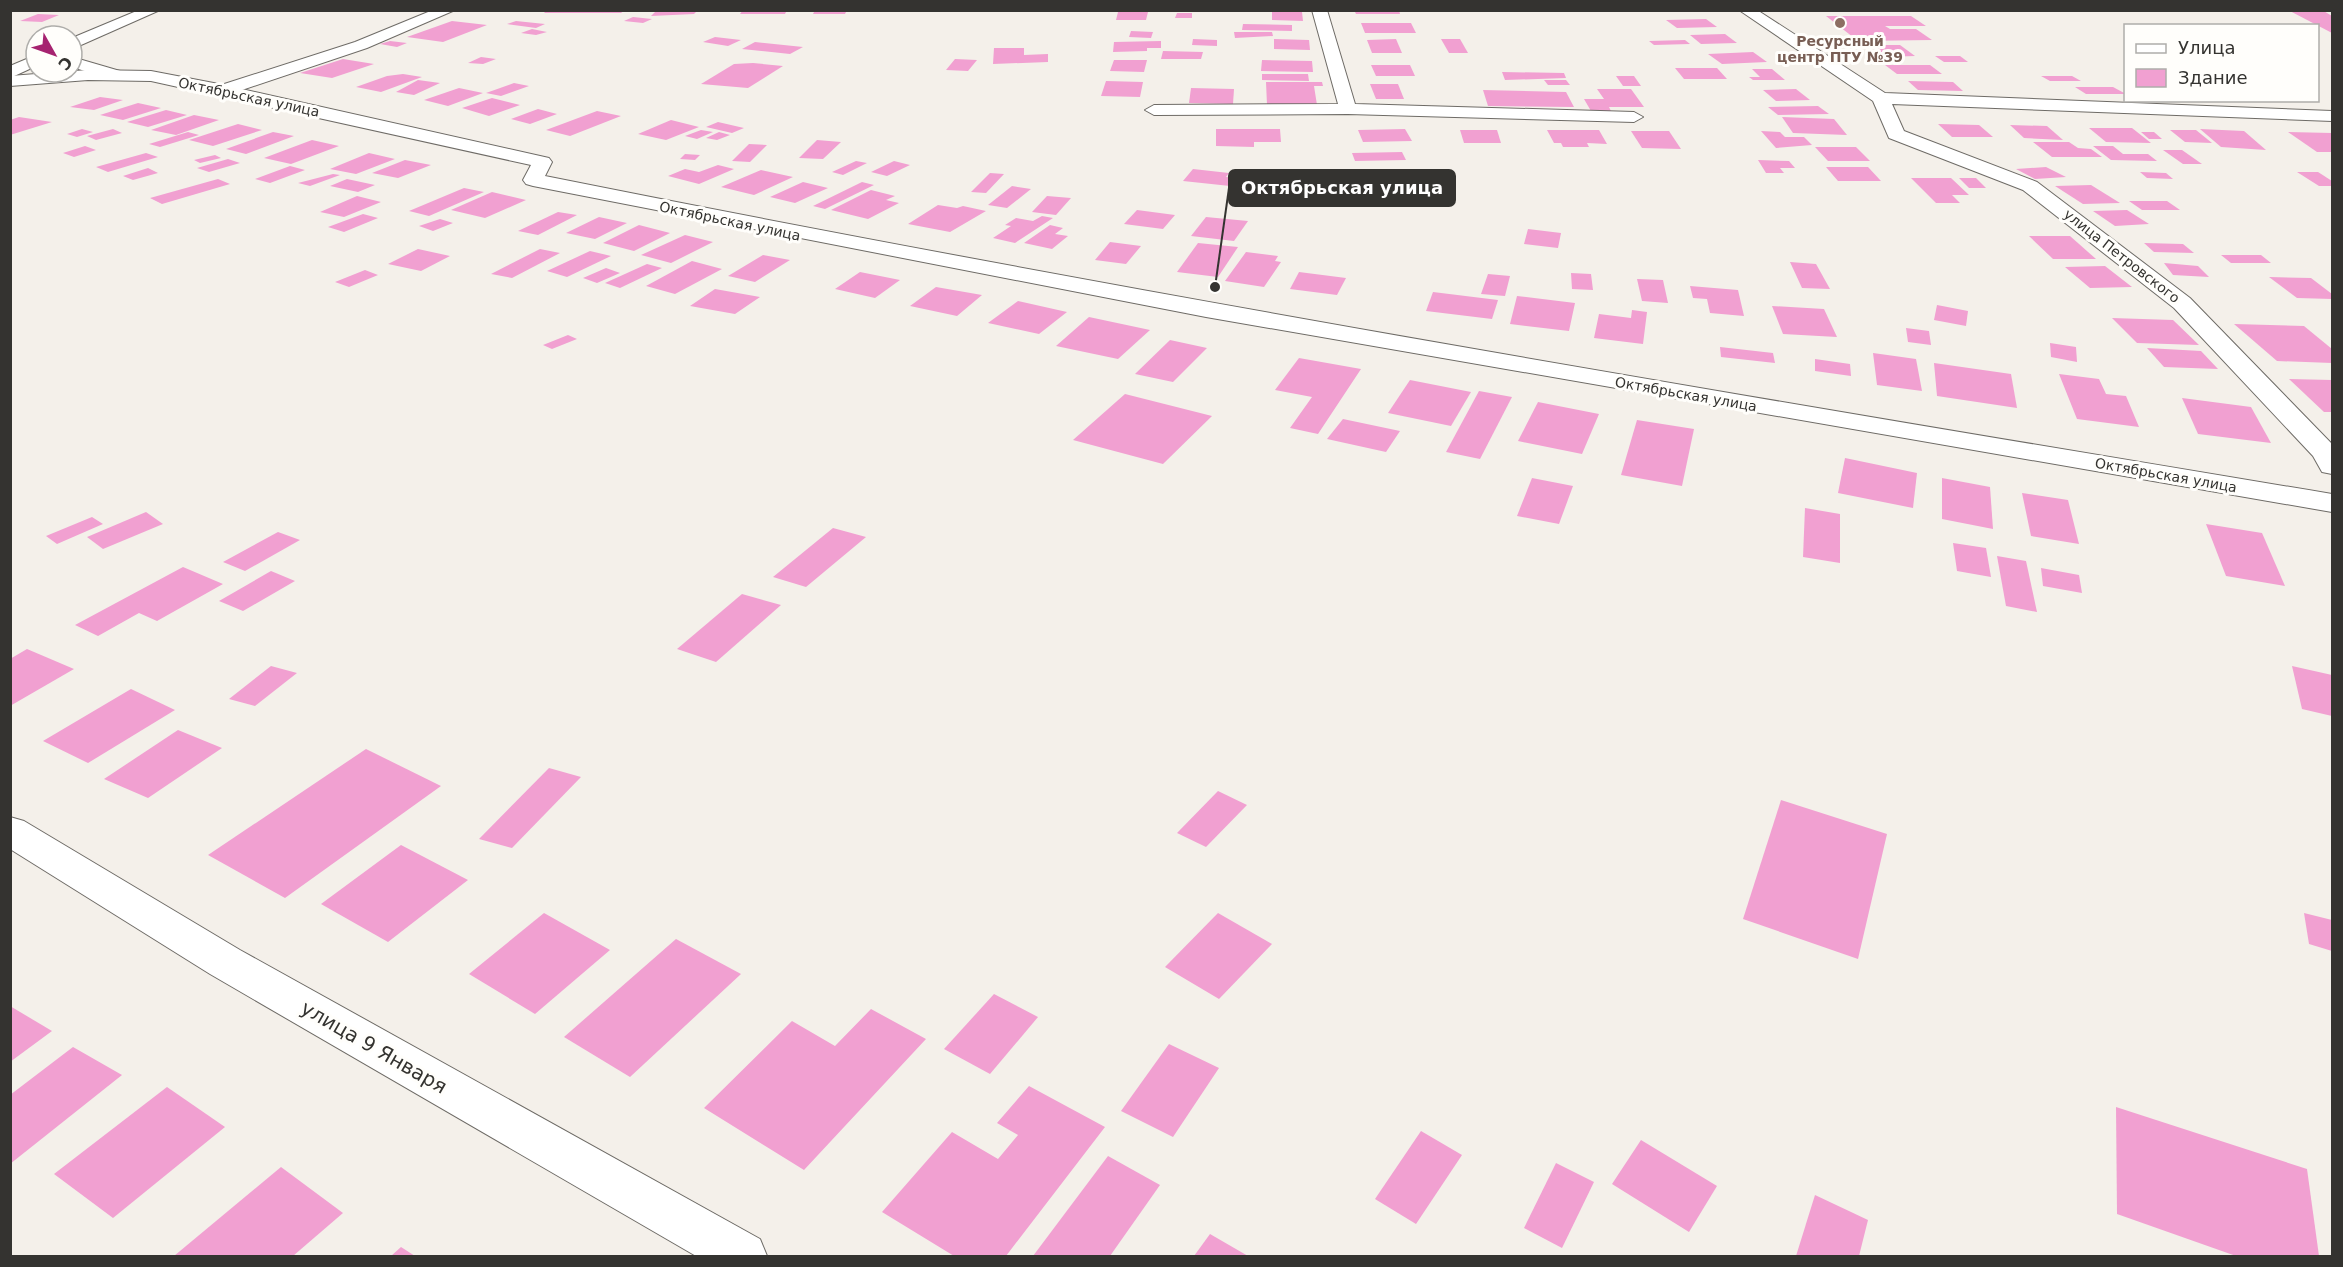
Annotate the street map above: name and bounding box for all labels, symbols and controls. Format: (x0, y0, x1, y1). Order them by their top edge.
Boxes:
marker: Ресурсный центр ПТУ №39 (1833, 16, 1847, 30)
north arrow (24, 24, 84, 84)
legend (2124, 24, 2319, 102)
place label: Ресурсный центр ПТУ №39 (1777, 33, 1903, 65)
text: Улица (2178, 37, 2235, 58)
text: С (54, 53, 76, 74)
text: Здание (2178, 67, 2248, 88)
street label: Октябрьская улица (177, 74, 321, 120)
callout: Октябрьская улица (1229, 170, 1455, 206)
text: Октябрьская улица (1241, 177, 1443, 198)
street label: Октябрьская улица (658, 198, 802, 244)
street label: улица Петровского (2061, 206, 2183, 306)
street label: Октябрьская улица (1614, 374, 1758, 414)
street label: Октябрьская улица (2094, 455, 2238, 495)
street label: улица 9 Января (297, 995, 451, 1099)

